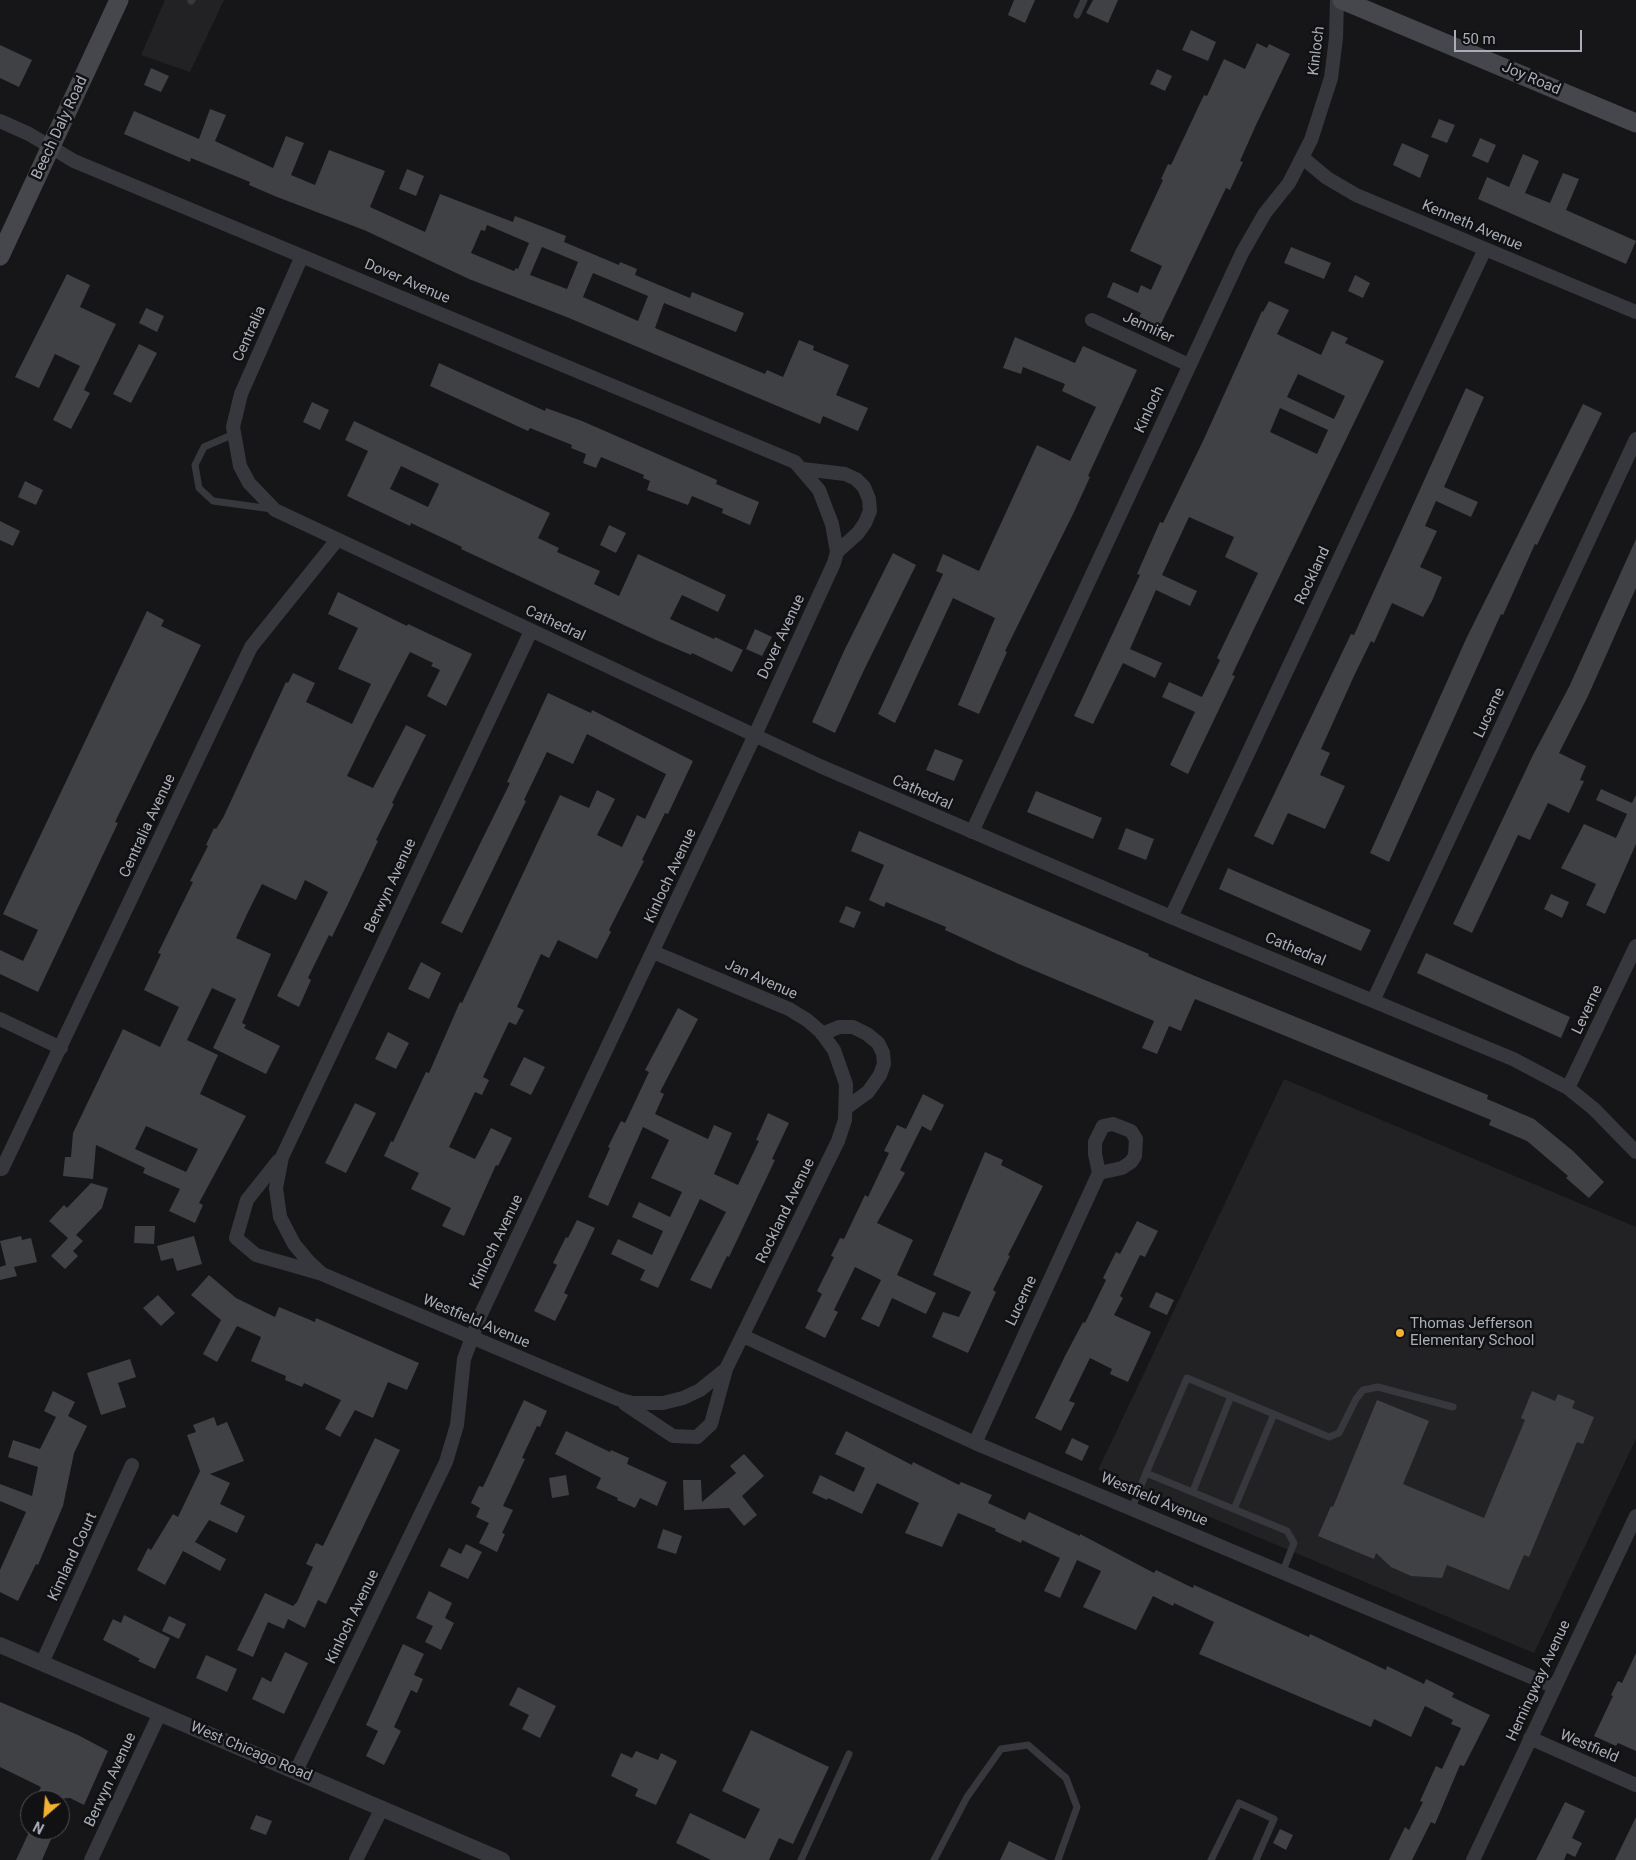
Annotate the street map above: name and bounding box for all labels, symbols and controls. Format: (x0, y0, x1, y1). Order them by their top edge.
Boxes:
scale bar (1456, 20, 1584, 52)
street label: Kinloch (1305, 25, 1329, 77)
text: 50 m (1462, 30, 1496, 48)
street label: Joy Road (1499, 59, 1563, 99)
street label: Beech Daly Road (28, 73, 92, 183)
street label: Kenneth Avenue (1419, 197, 1525, 255)
street label: Dover Avenue (361, 256, 453, 308)
street label: Centralia (230, 303, 270, 365)
street label: Jennifer (1119, 308, 1177, 348)
street label: Kinloch (1131, 384, 1169, 436)
street label: Rockland (1292, 544, 1334, 608)
street label: Dover Avenue (755, 592, 809, 682)
street label: Cathedral (522, 602, 588, 646)
street label: Lucerne (1471, 685, 1509, 741)
street label: Centralia Avenue (116, 771, 180, 881)
street label: Cathedral (889, 772, 955, 814)
street label: Kinloch Avenue (641, 826, 701, 926)
street label: Berwyn Avenue (361, 836, 421, 936)
street label: Cathedral (1262, 929, 1328, 971)
street label: Jan Avenue (722, 956, 800, 1004)
street label: Leverne (1569, 982, 1607, 1038)
street label: Rockland Avenue (753, 1156, 819, 1266)
street label: Kinloch Avenue (466, 1192, 528, 1292)
street label: Lucerne (1003, 1273, 1041, 1329)
street label: Westfield Avenue (420, 1291, 532, 1353)
place label: Thomas Jefferson Elementary School (1410, 1315, 1534, 1350)
marker: Thomas Jefferson Elementary School (1394, 1327, 1406, 1339)
street label: Westfield Avenue (1098, 1469, 1210, 1531)
street label: Kimland Court (45, 1510, 101, 1604)
street label: Kinloch Avenue (322, 1567, 384, 1667)
street label: Hemingway Avenue (1503, 1618, 1575, 1744)
street label: West Chicago Road (188, 1718, 314, 1786)
street label: Westfield (1557, 1727, 1621, 1767)
street label: Berwyn Avenue (81, 1730, 141, 1830)
north arrow (20, 1790, 70, 1840)
text: N (31, 1818, 47, 1837)

